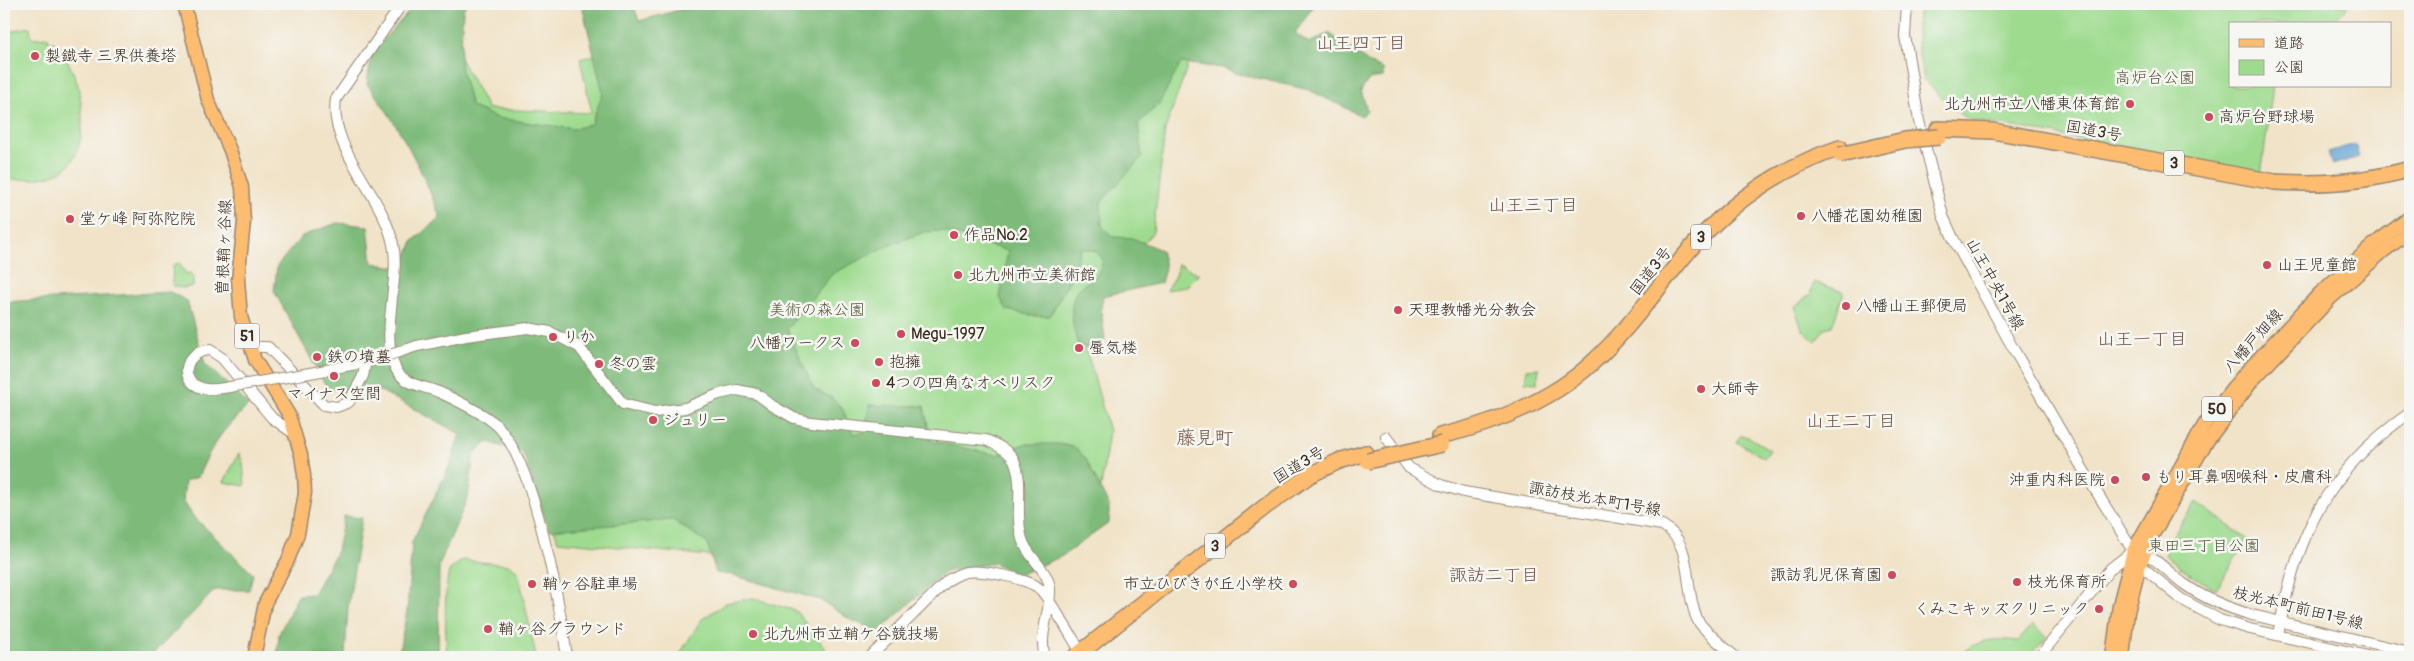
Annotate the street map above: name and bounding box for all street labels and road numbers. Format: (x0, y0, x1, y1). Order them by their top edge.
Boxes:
street label: 国道3号 (2064, 116, 2124, 146)
road number: 3 (2164, 150, 2184, 176)
street label: 曽根鞘ヶ谷線 (212, 199, 236, 295)
road number: 3 (1691, 224, 1711, 250)
street label: 山王中央1号線 (1961, 234, 2029, 334)
street label: 国道3号 (1626, 242, 1676, 300)
street label: 八幡戸畑線 (2219, 305, 2287, 377)
road number: 51 (234, 324, 260, 348)
road number: 50 (2202, 396, 2232, 422)
street label: 国道3号 (1269, 442, 1329, 488)
street label: 諏訪枝光本町1号線 (1527, 477, 1663, 521)
road number: 3 (1205, 534, 1225, 558)
street label: 枝光本町前田1号線 (2230, 582, 2366, 634)

